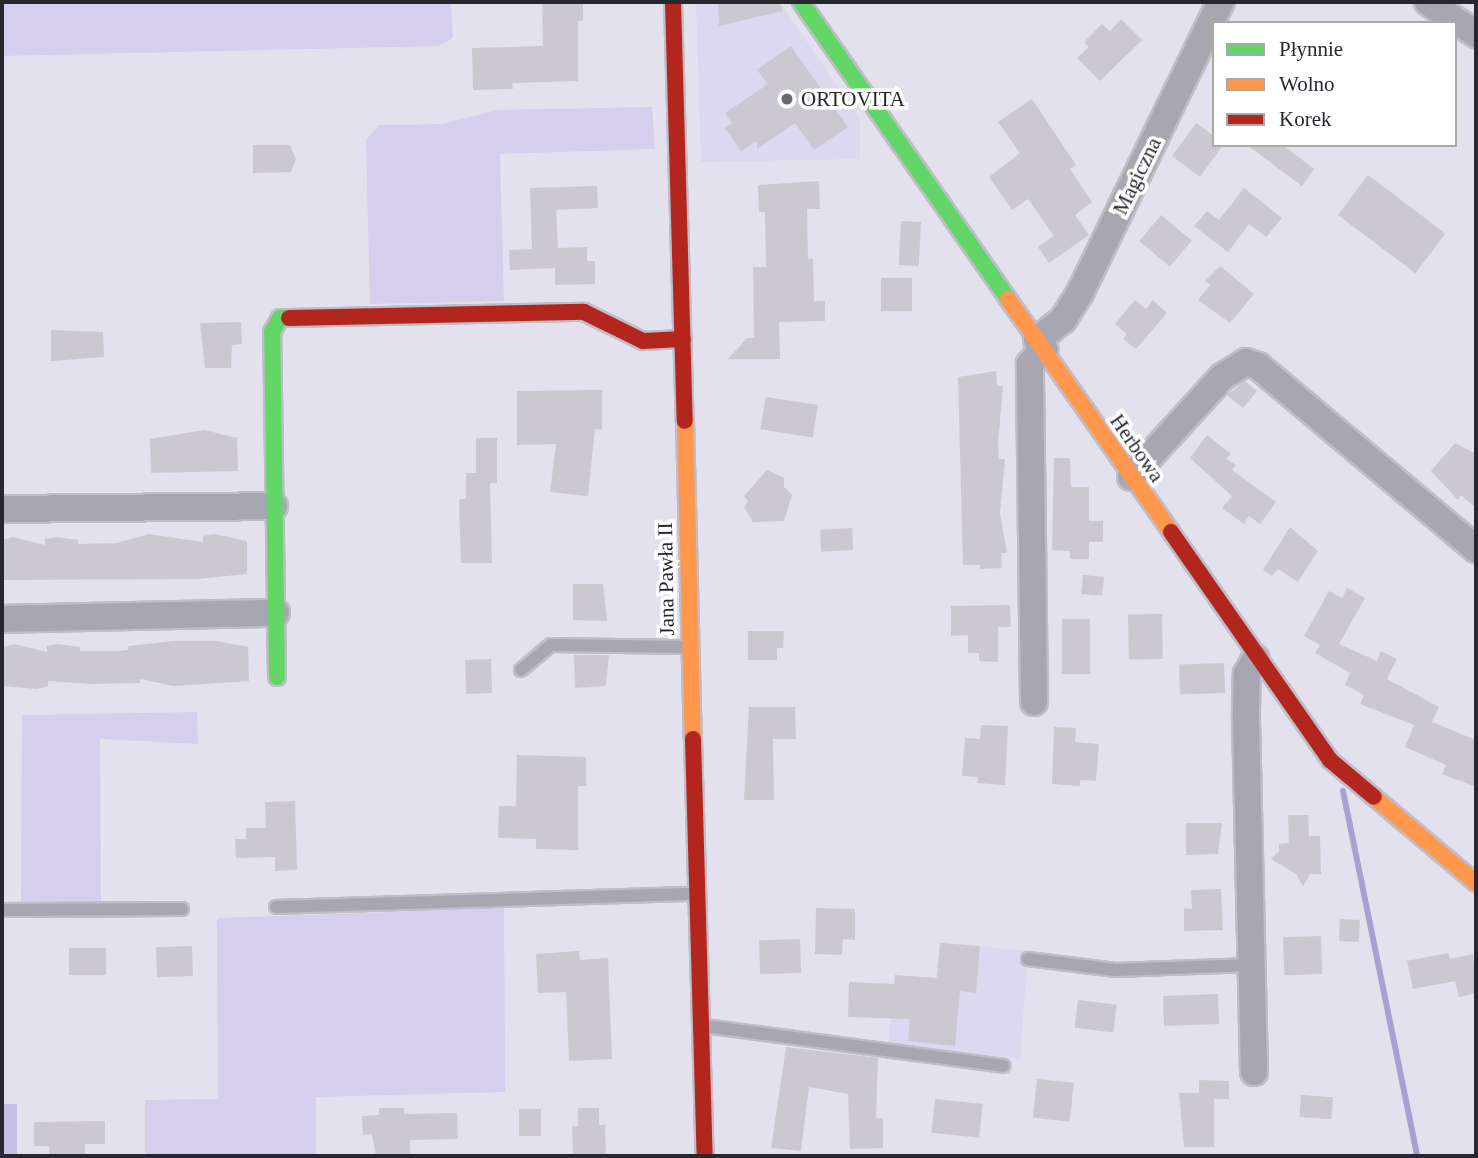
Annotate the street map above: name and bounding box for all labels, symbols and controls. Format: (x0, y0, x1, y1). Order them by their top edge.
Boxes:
legend (1212, 21, 1457, 147)
text: Płynnie (1279, 37, 1343, 61)
text: Wolno (1279, 72, 1334, 96)
place label: ORTOVITA (801, 86, 905, 112)
marker: ORTOVITA (779, 91, 795, 107)
text: Korek (1279, 107, 1331, 131)
street label: Magiczna (1108, 133, 1166, 219)
street label: Herbowa (1105, 409, 1169, 487)
street label: Jana Pawła II (652, 522, 680, 636)

